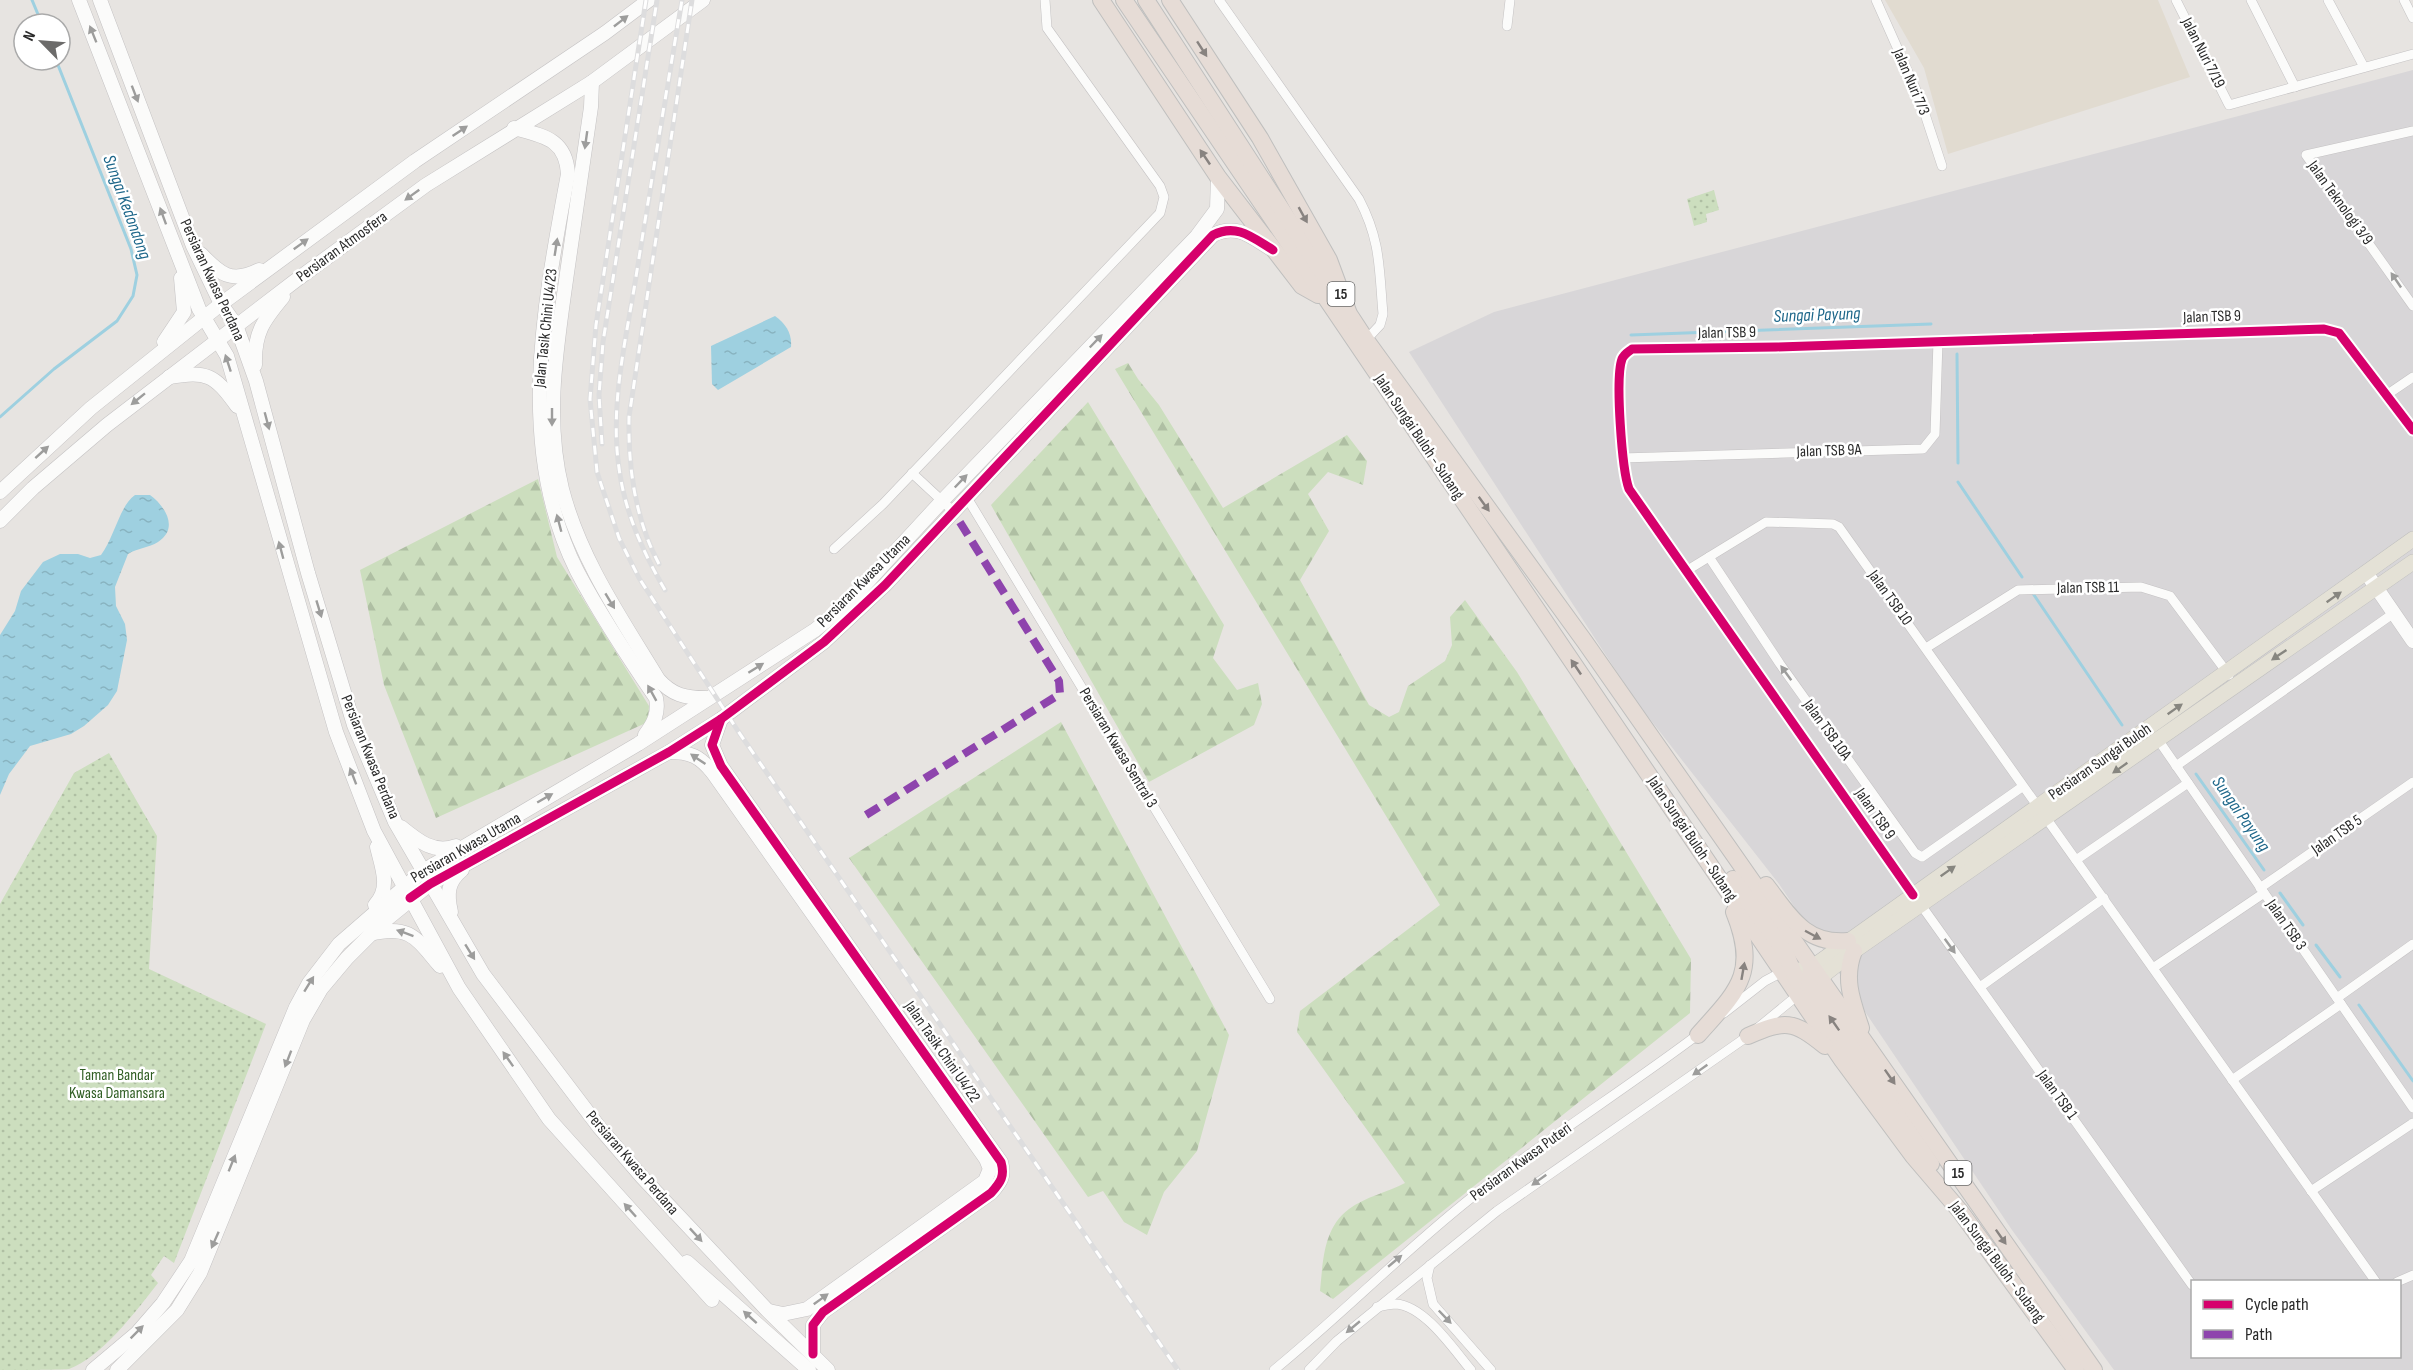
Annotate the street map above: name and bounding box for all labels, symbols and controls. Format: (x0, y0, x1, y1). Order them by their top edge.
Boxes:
north arrow (12, 12, 72, 72)
street label: Jalan Nuri 7/19 (2177, 14, 2229, 91)
one-way arrow (613, 15, 629, 28)
one-way arrow (88, 24, 98, 42)
text: N (19, 28, 40, 44)
one-way arrow (1196, 41, 1207, 57)
street label: Jalan Nuri 7/3 (1888, 45, 1934, 118)
one-way arrow (131, 85, 141, 103)
one-way arrow (452, 126, 468, 137)
one-way arrow (582, 131, 591, 150)
one-way arrow (1200, 149, 1211, 165)
water label: Sungai Kedondong (98, 152, 156, 263)
street label: Jalan Teknologi 3/9 (2303, 156, 2377, 249)
one-way arrow (405, 189, 421, 201)
one-way arrow (157, 207, 167, 225)
one-way arrow (1298, 207, 1308, 224)
street label: Persiaran Atmosfera (293, 208, 391, 286)
street label: Persiaran Kwasa Perdana (175, 216, 249, 344)
one-way arrow (551, 237, 560, 256)
one-way arrow (293, 238, 309, 250)
street label: Jalan Tasik Chini U4/23 (530, 268, 562, 389)
one-way arrow (2390, 273, 2402, 289)
road number: 15 (1328, 282, 1354, 306)
water label: Sungai Payung (1773, 303, 1861, 327)
street label: Jalan TSB 9 (2182, 306, 2241, 328)
street label: Jalan TSB 9 (1697, 323, 1756, 343)
one-way arrow (1089, 333, 1103, 348)
one-way arrow (223, 353, 233, 371)
street label: Jalan Sungai Buloh - Subang (1369, 370, 1468, 503)
one-way arrow (131, 393, 146, 405)
one-way arrow (547, 407, 557, 426)
one-way arrow (262, 412, 272, 430)
street label: Jalan TSB 9A (1795, 440, 1862, 462)
one-way arrow (35, 445, 50, 459)
one-way arrow (953, 474, 967, 488)
one-way arrow (1478, 495, 1490, 511)
one-way arrow (554, 514, 564, 532)
street label: Persiaran Kwasa Utama (813, 530, 915, 632)
one-way arrow (276, 541, 285, 559)
street label: Jalan TSB 10 (1863, 566, 1916, 629)
street label: Jalan TSB 11 (2056, 578, 2120, 598)
one-way arrow (2326, 591, 2342, 603)
one-way arrow (604, 593, 615, 609)
one-way arrow (315, 600, 324, 618)
one-way arrow (2271, 649, 2287, 660)
one-way arrow (1571, 659, 1582, 675)
one-way arrow (748, 662, 764, 673)
one-way arrow (1780, 665, 1792, 681)
one-way arrow (647, 684, 657, 701)
street label: Persiaran Kwasa Sentral 3 (1075, 685, 1161, 811)
street label: Persiaran Kwasa Perdana (336, 692, 404, 822)
street label: Jalan TSB 10A (1798, 695, 1855, 764)
one-way arrow (2166, 703, 2182, 715)
street label: Persiaran Sungai Buloh (2045, 720, 2155, 804)
one-way arrow (689, 753, 706, 764)
one-way arrow (2112, 762, 2128, 773)
one-way arrow (347, 767, 357, 785)
street label: Jalan Sungai Buloh - Subang (1642, 772, 1741, 905)
water label: Sungai Payung (2207, 772, 2275, 856)
street label: Jalan TSB 9 (1850, 784, 1899, 843)
one-way arrow (537, 793, 554, 803)
street label: Persiaran Kwasa Utama (408, 809, 524, 887)
street label: Jalan TSB 5 (2307, 811, 2366, 860)
one-way arrow (1939, 865, 1955, 877)
street label: Jalan TSB 3 (2261, 895, 2310, 954)
one-way arrow (396, 928, 414, 938)
one-way arrow (1805, 930, 1822, 940)
one-way arrow (1944, 939, 1956, 954)
one-way arrow (464, 944, 475, 960)
one-way arrow (1739, 961, 1748, 980)
one-way arrow (303, 976, 314, 993)
street label: Jalan Tasik Chini U4/22 (899, 997, 984, 1106)
one-way arrow (1828, 1015, 1840, 1031)
one-way arrow (283, 1050, 292, 1068)
one-way arrow (502, 1051, 514, 1067)
one-way arrow (1692, 1064, 1708, 1076)
park label: Taman Bandar Kwasa Damansara (69, 1066, 165, 1103)
street label: Jalan TSB 1 (2032, 1066, 2082, 1124)
one-way arrow (1884, 1069, 1895, 1085)
street label: Persiaran Kwasa Perdana (582, 1107, 682, 1219)
street label: Persiaran Kwasa Puteri (1467, 1119, 1575, 1205)
one-way arrow (227, 1154, 237, 1172)
road number: 15 (1944, 1161, 1972, 1185)
one-way arrow (1532, 1174, 1547, 1186)
street label: Jalan Sungai Buloh - Subang (1945, 1197, 2049, 1326)
one-way arrow (624, 1203, 637, 1218)
one-way arrow (689, 1228, 703, 1242)
one-way arrow (1996, 1229, 2007, 1245)
one-way arrow (210, 1231, 219, 1248)
one-way arrow (1387, 1254, 1403, 1267)
legend (2191, 1280, 2401, 1358)
one-way arrow (812, 1293, 828, 1305)
text: Cycle path (2245, 1294, 2309, 1315)
one-way arrow (1438, 1310, 1452, 1325)
one-way arrow (743, 1311, 758, 1324)
one-way arrow (1346, 1320, 1361, 1333)
text: Path (2245, 1324, 2273, 1345)
one-way arrow (130, 1325, 144, 1339)

